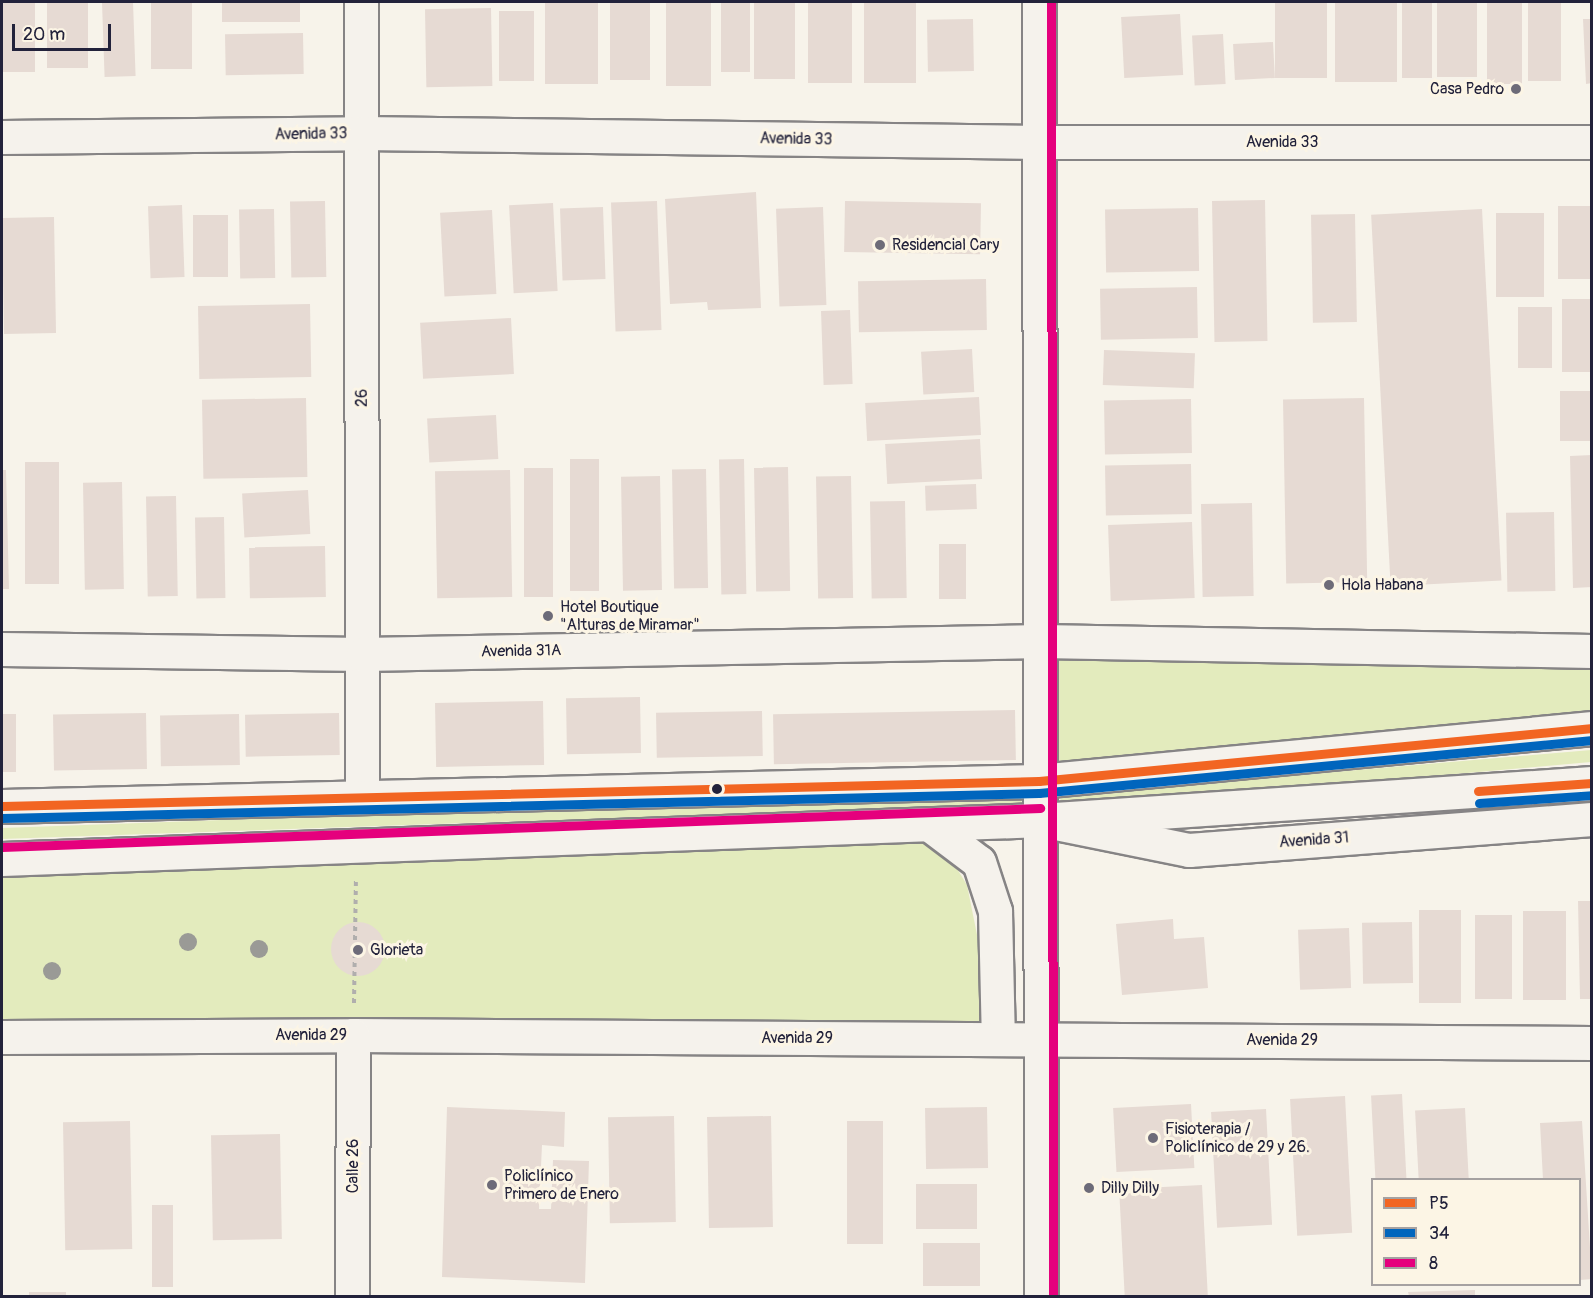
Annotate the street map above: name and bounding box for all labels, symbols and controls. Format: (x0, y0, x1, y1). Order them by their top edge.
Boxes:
scale bar (15, 12, 114, 50)
text: 20 m (23, 23, 65, 46)
place label: Casa Pedro (1430, 79, 1504, 99)
marker: Casa Pedro (1509, 82, 1523, 96)
street label: Avenida 33 (274, 124, 348, 144)
street label: Avenida 33 (759, 129, 833, 149)
street label: Avenida 33 (1246, 132, 1318, 152)
place label: Residencial Cary (892, 235, 999, 255)
marker: Residencial Cary (873, 238, 887, 252)
street label: 26 (352, 389, 372, 407)
place label: Hola Habana (1341, 575, 1423, 595)
marker: Hola Habana (1322, 578, 1336, 592)
place label: Hotel Boutique "Alturas de Miramar" (560, 597, 700, 635)
marker: Hotel Boutique "Alturas de Miramar" (541, 609, 555, 623)
street label: Avenida 31A (481, 641, 561, 661)
unlabelled marker (711, 783, 723, 795)
street label: Avenida 31 (1278, 828, 1350, 852)
place label: Glorieta (370, 940, 423, 960)
marker: Glorieta (351, 943, 365, 957)
street label: Avenida 29 (275, 1025, 347, 1045)
street label: Avenida 29 (761, 1028, 833, 1048)
street label: Avenida 29 (1246, 1030, 1318, 1050)
place label: Fisioterapia / Policlínico de 29 y 26. (1165, 1119, 1310, 1157)
marker: Fisioterapia / Policlínico de 29 y 26. (1146, 1131, 1160, 1145)
street label: Calle 26 (343, 1139, 363, 1193)
place label: Policlínico Primero de Enero (504, 1166, 619, 1204)
marker: Policlínico Primero de Enero (485, 1178, 499, 1192)
place label: Dilly Dilly (1101, 1178, 1159, 1198)
legend (1371, 1178, 1581, 1286)
marker: Dilly Dilly (1082, 1181, 1096, 1195)
text: P5 (1429, 1192, 1449, 1215)
text: 34 (1429, 1222, 1449, 1245)
text: 8 (1429, 1252, 1438, 1275)

